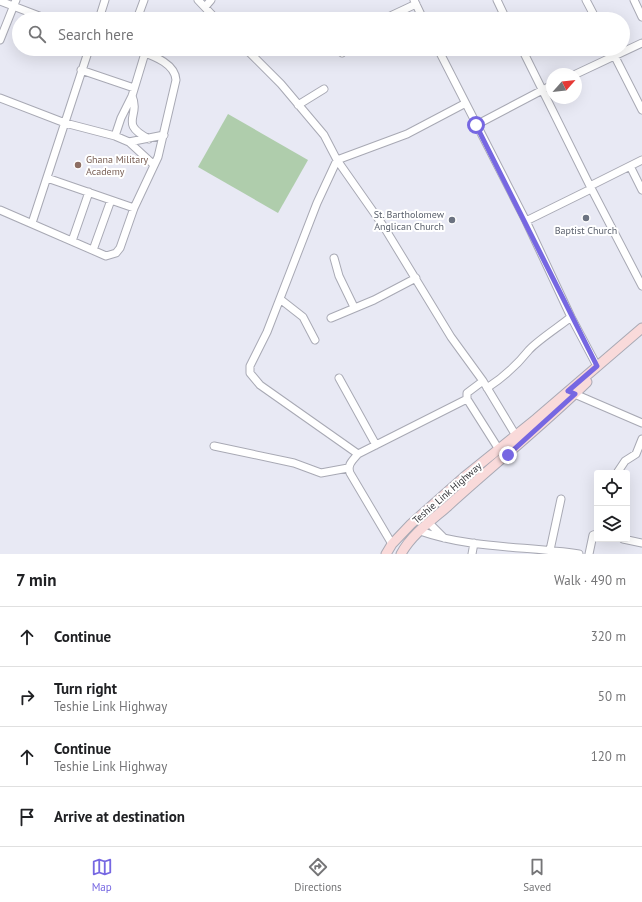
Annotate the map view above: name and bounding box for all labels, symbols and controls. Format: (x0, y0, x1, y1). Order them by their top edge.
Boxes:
search box (12, 12, 630, 56)
icon: search (26, 23, 48, 45)
text: Search here (58, 25, 134, 44)
north arrow (546, 68, 582, 104)
route start (467, 116, 485, 134)
place label: Ghana Military Academy (86, 153, 149, 178)
marker: Ghana Military Academy (73, 160, 83, 170)
place label: St. Bartholomew Anglican Church (374, 208, 445, 233)
marker: Baptist Church (581, 213, 591, 223)
marker: St. Bartholomew Anglican Church (447, 215, 457, 225)
place label: Baptist Church (555, 224, 617, 237)
route end (499, 446, 517, 464)
street label: Teshie Link Highway (410, 459, 484, 526)
map controls (594, 470, 630, 542)
button: locate (594, 470, 630, 506)
button: layers (594, 506, 630, 542)
text: 7 min (16, 569, 57, 591)
text: Walk · 490 m (554, 572, 626, 589)
icon: ahead (16, 626, 38, 648)
text: Continue (54, 627, 111, 646)
text: 320 m (591, 628, 626, 645)
text: Turn right (54, 679, 117, 698)
icon: right (16, 686, 38, 708)
text: 50 m (598, 688, 626, 705)
text: Teshie Link Highway (54, 698, 167, 715)
text: Continue (54, 739, 111, 758)
icon: ahead (16, 746, 38, 768)
text: 120 m (591, 748, 626, 765)
text: Teshie Link Highway (54, 758, 167, 775)
icon: arrive (16, 806, 38, 828)
text: Arrive at destination (54, 807, 185, 826)
tab: Map (91, 856, 113, 894)
tab: Directions (294, 856, 342, 894)
tab: Saved (523, 856, 551, 894)

